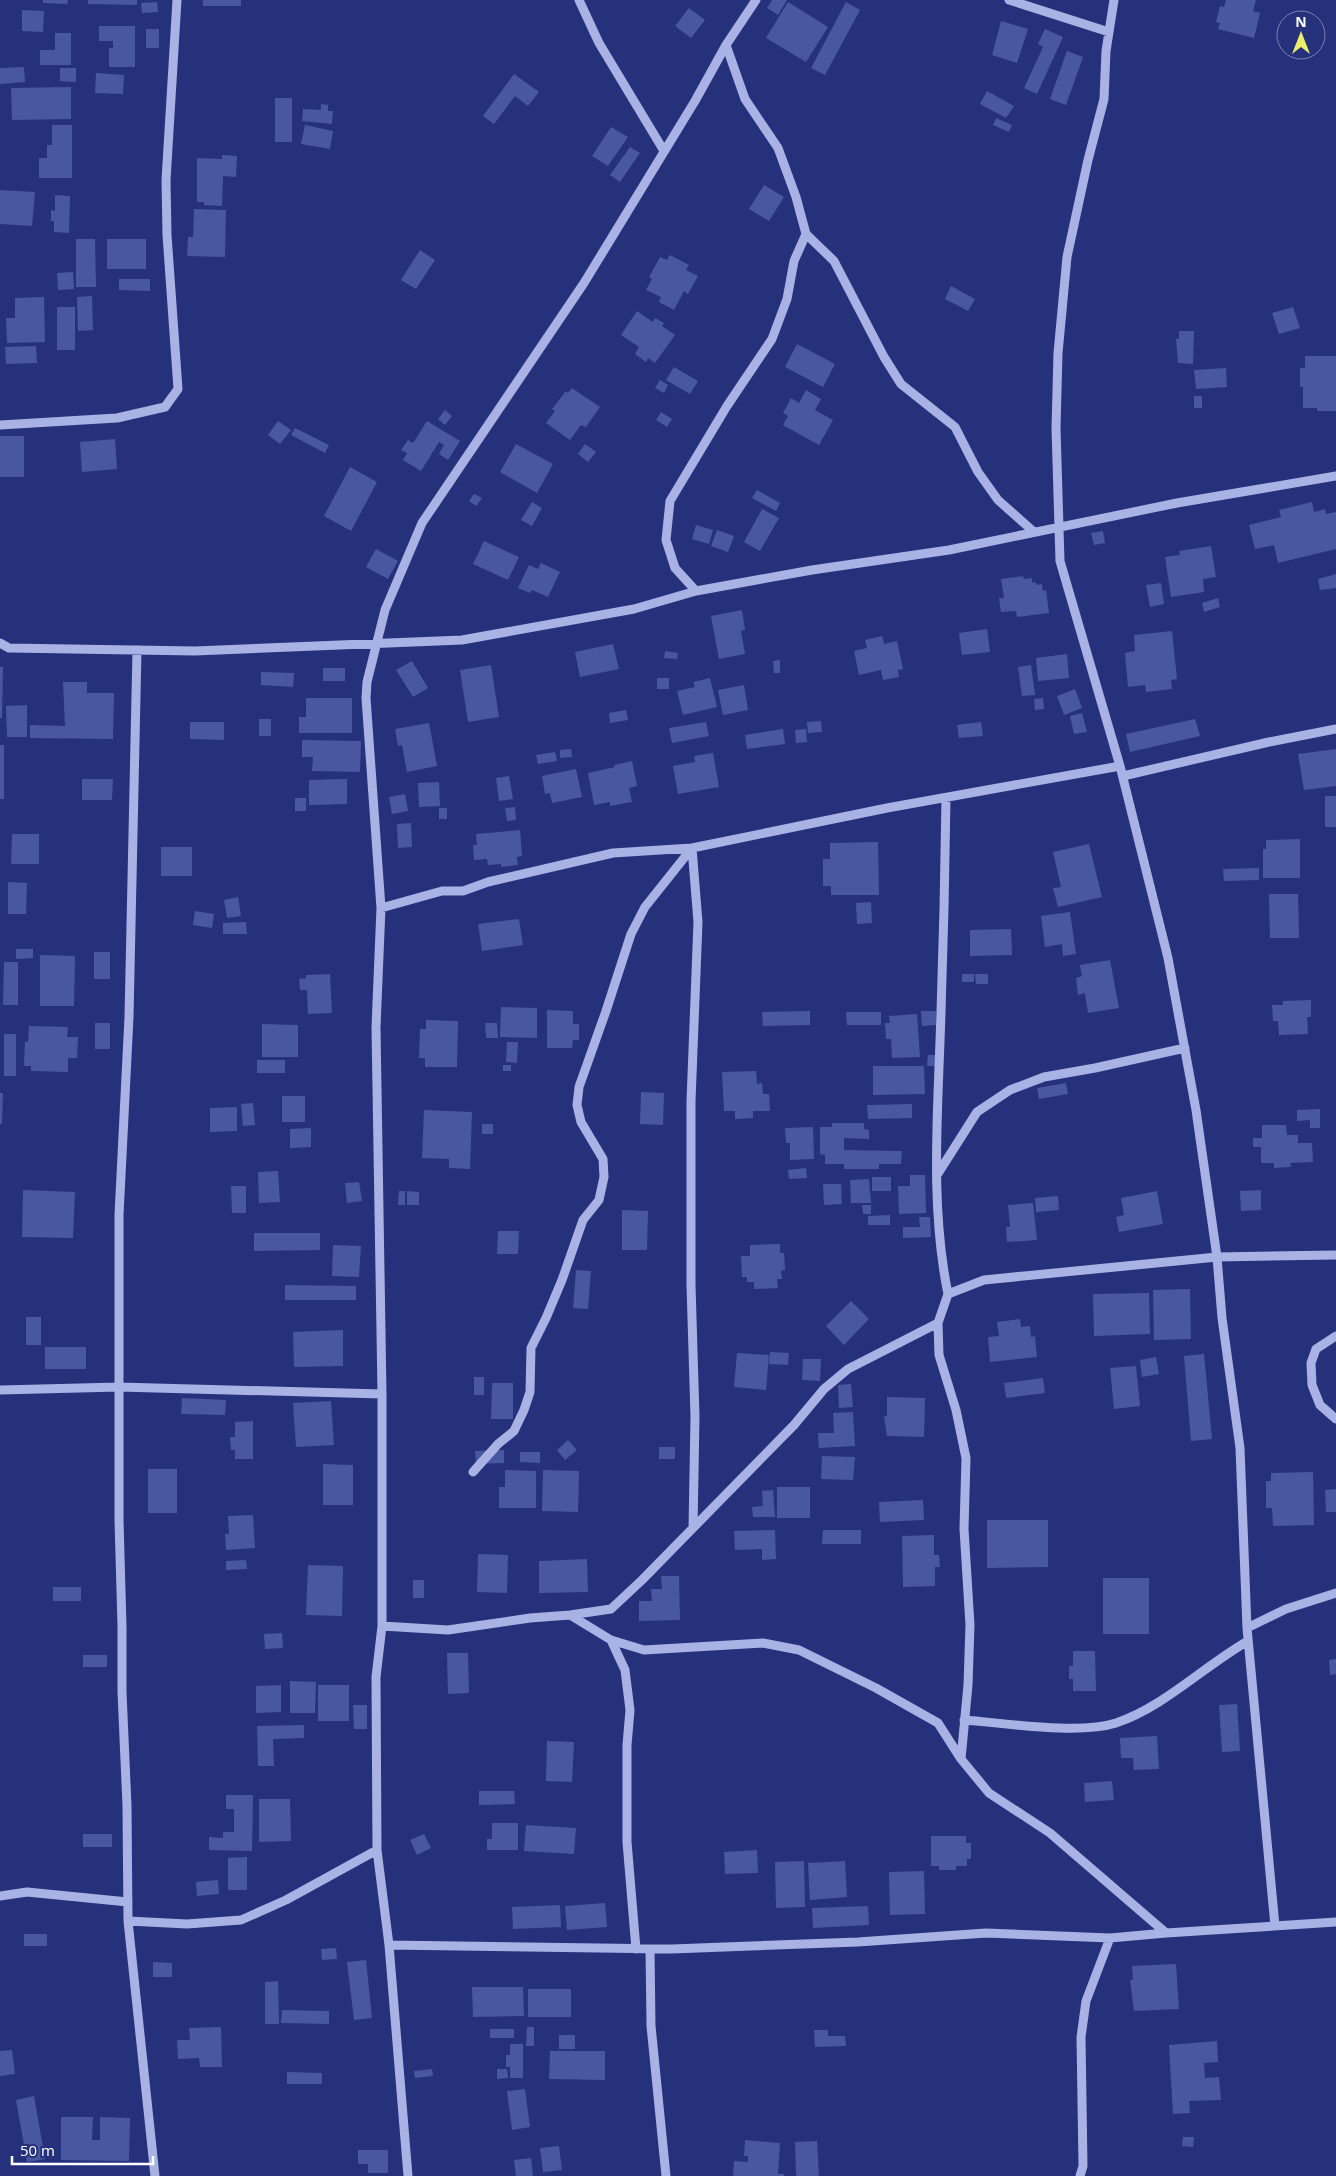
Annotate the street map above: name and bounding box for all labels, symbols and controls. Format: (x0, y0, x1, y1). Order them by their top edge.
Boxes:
north arrow (1276, 10, 1326, 60)
text: N (1295, 12, 1307, 31)
scale bar (12, 2134, 154, 2166)
text: 50 m (20, 2140, 55, 2160)

